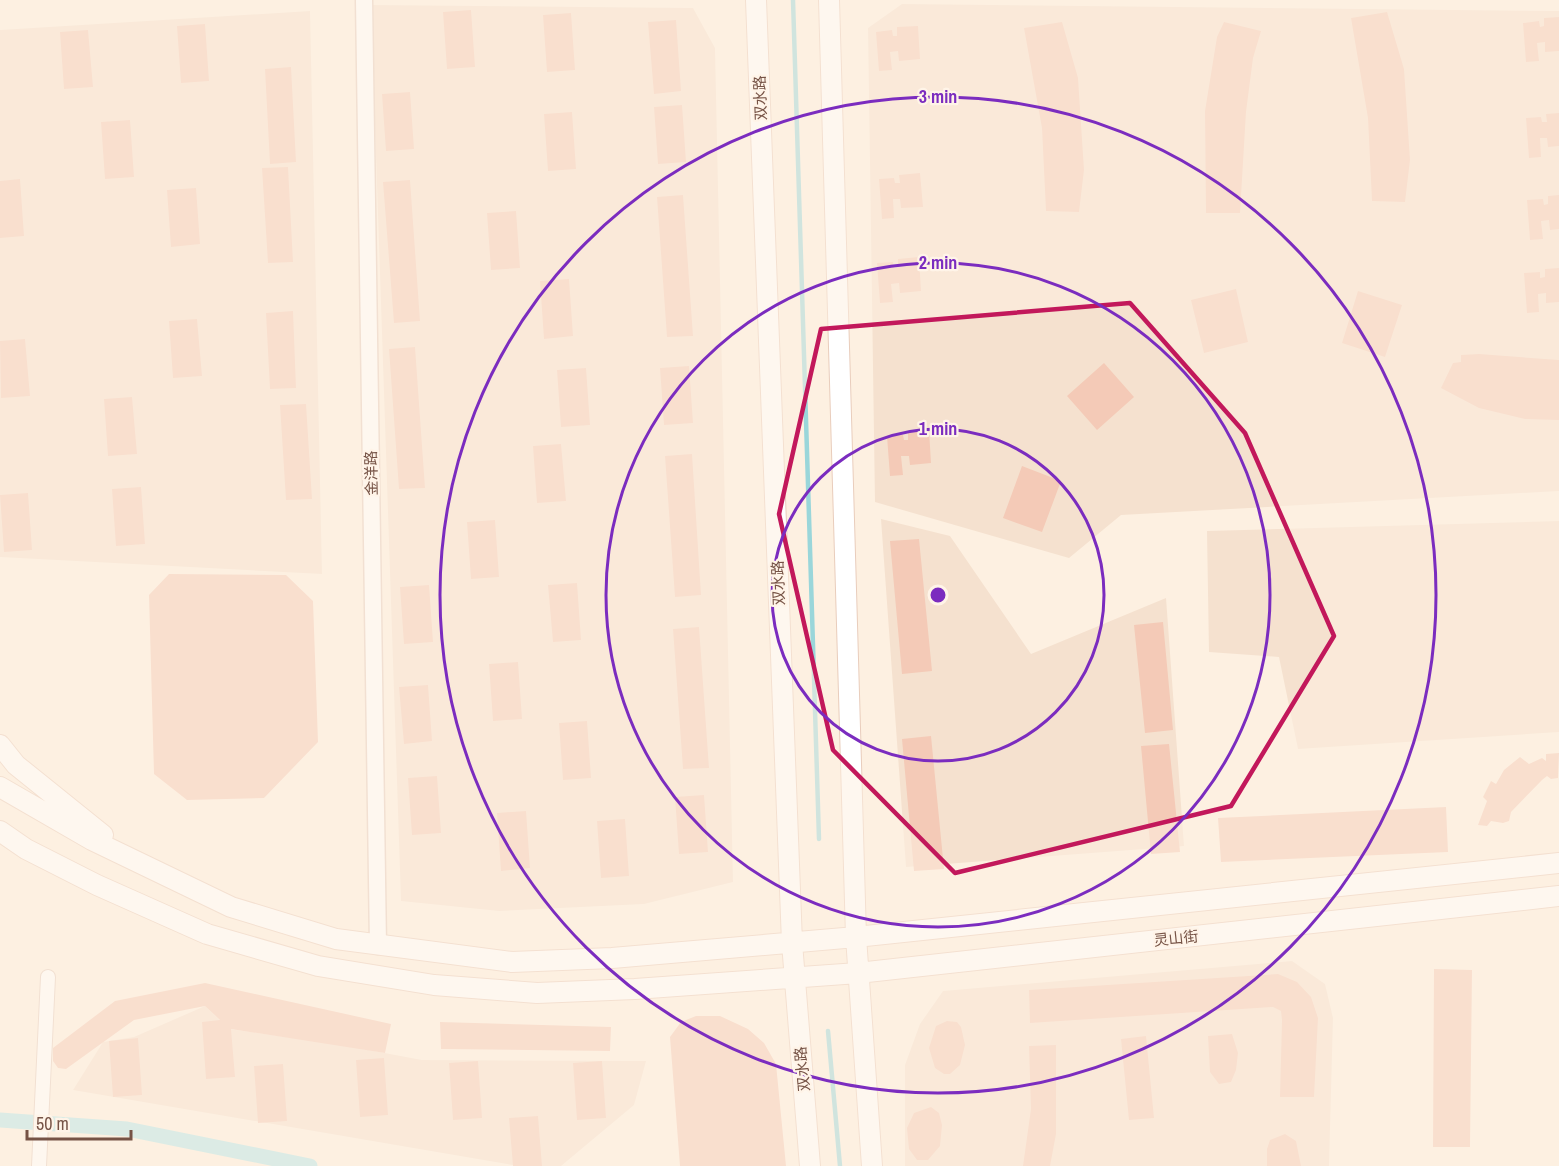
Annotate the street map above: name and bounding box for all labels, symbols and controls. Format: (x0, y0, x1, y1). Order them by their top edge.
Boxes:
street label: 双水路 (749, 75, 771, 121)
text: 3 min (919, 84, 957, 109)
text: 2 min (919, 250, 957, 275)
text: 1 min (919, 416, 957, 441)
street label: 金洋路 (360, 450, 382, 496)
street label: 双水路 (767, 560, 789, 606)
centre of rings (928, 585, 948, 605)
street label: 灵山街 (1153, 925, 1199, 951)
street label: 双水路 (790, 1046, 814, 1092)
scale bar (27, 1103, 130, 1141)
text: 50 m (36, 1111, 69, 1136)

